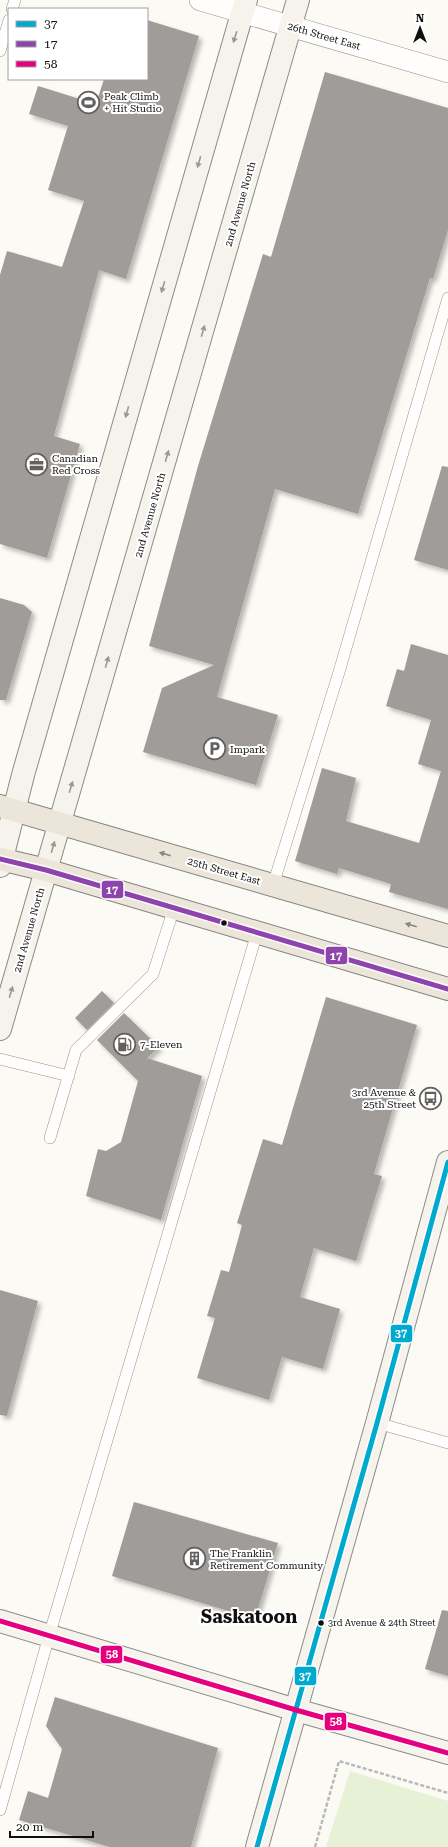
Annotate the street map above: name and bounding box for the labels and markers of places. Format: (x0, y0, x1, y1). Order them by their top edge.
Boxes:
sports icon: Peak Climb + Hit Studio (76, 89, 102, 115)
place label: Peak Climb + Hit Studio (104, 91, 162, 114)
office icon: Canadian Red Cross (24, 451, 50, 477)
place label: Canadian Red Cross (52, 453, 100, 476)
parking icon: Impark (201, 736, 227, 762)
place label: Impark (230, 744, 266, 755)
unlabelled marker (219, 918, 229, 928)
fuel station icon: 7-Eleven (112, 1031, 138, 1057)
place label: 7-Eleven (140, 1039, 183, 1050)
bus stop icon: 3rd Avenue & 25th Street (418, 1085, 444, 1111)
place label: 3rd Avenue & 25th Street (352, 1087, 417, 1110)
building icon: The Franklin Retirement Community (182, 1546, 208, 1572)
place label: The Franklin Retirement Community (210, 1548, 323, 1571)
marker: 3rd Avenue & 24th Street (316, 1618, 326, 1628)
place label: 3rd Avenue & 24th Street (328, 1618, 436, 1628)

